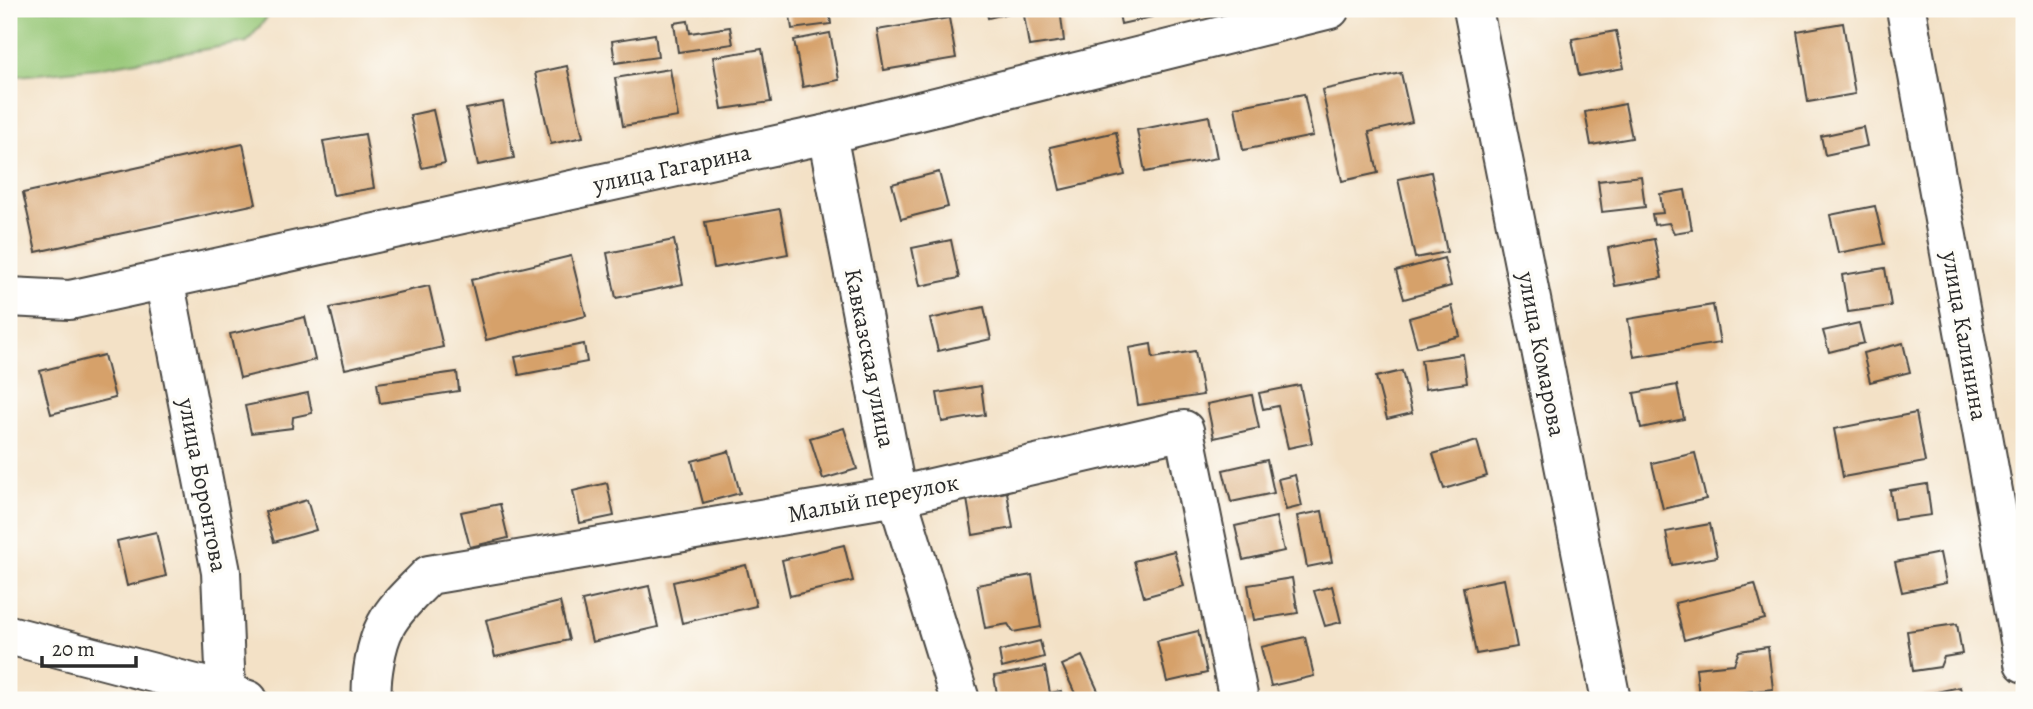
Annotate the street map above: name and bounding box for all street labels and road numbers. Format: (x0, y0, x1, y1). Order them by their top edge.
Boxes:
street label: улица Гагарина (589, 136, 754, 201)
street label: улица Калинина (1934, 248, 1996, 423)
street label: Кавказская улица (837, 266, 903, 450)
street label: улица Комарова (1510, 268, 1574, 439)
street label: улица Боронтова (170, 394, 236, 575)
street label: Малый переулок (785, 466, 961, 530)

